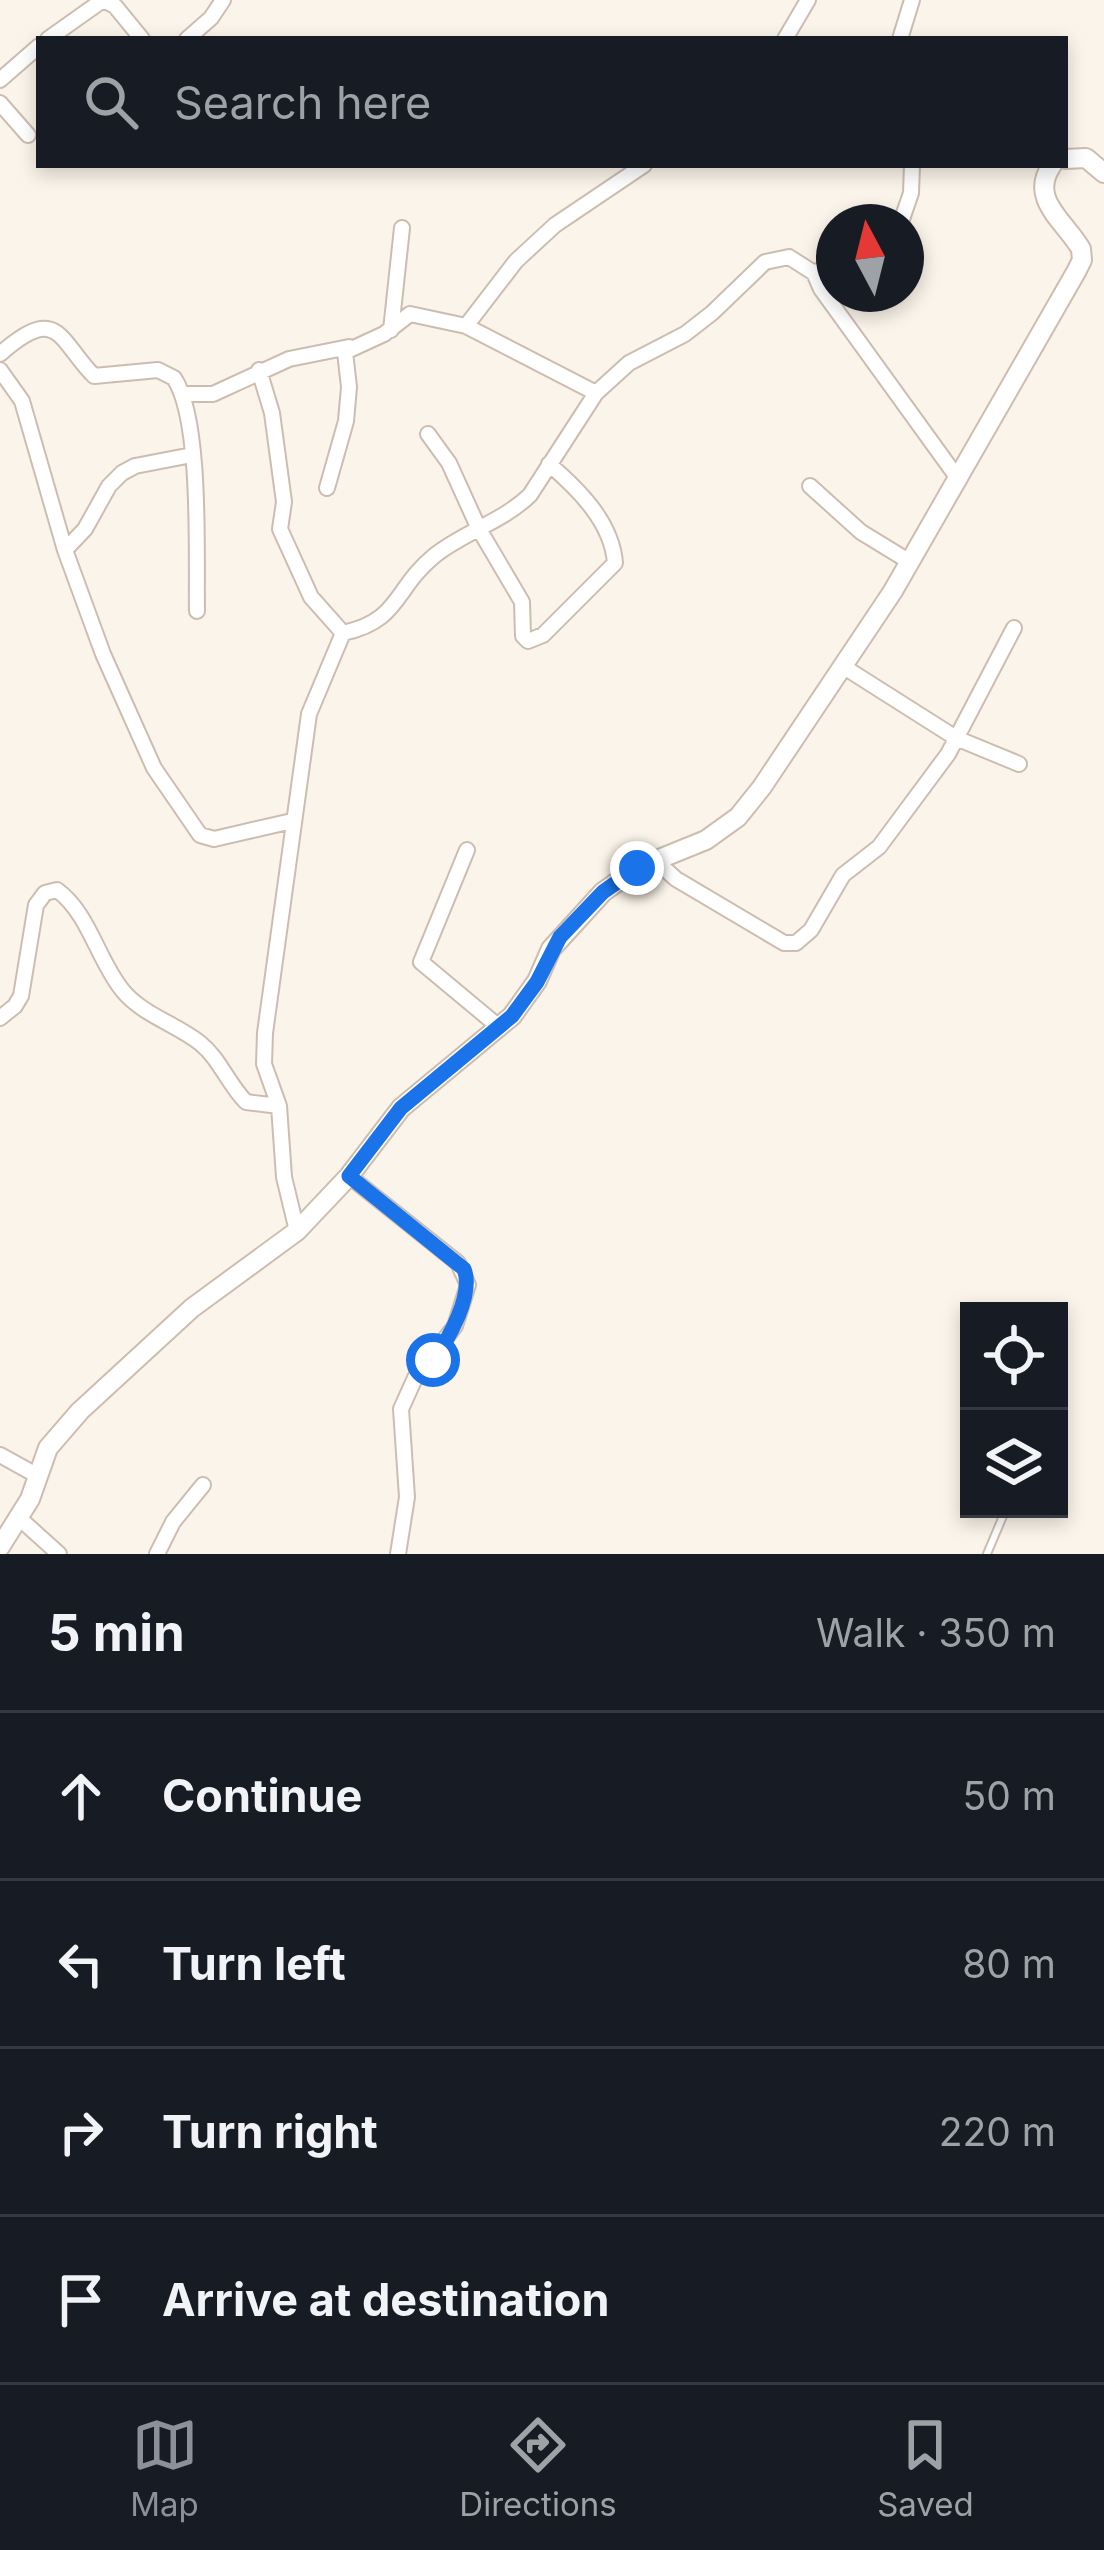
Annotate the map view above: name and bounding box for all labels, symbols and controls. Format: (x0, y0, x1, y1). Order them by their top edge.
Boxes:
search box (36, 36, 1068, 168)
icon: search (78, 69, 144, 135)
text: Search here (174, 75, 431, 130)
north arrow (816, 204, 924, 312)
route end (610, 841, 664, 895)
map controls (960, 1302, 1068, 1518)
button: locate (960, 1302, 1068, 1410)
route start (406, 1333, 460, 1387)
button: layers (960, 1410, 1068, 1518)
text: 5 min (48, 1602, 185, 1663)
text: Walk · 350 m (816, 1609, 1056, 1656)
icon: ahead (48, 1763, 114, 1829)
text: Continue (162, 1768, 362, 1823)
text: 50 m (963, 1772, 1056, 1819)
icon: left (48, 1931, 114, 1997)
text: Turn left (162, 1936, 346, 1991)
text: 80 m (962, 1940, 1056, 1987)
icon: right (48, 2099, 114, 2165)
text: Turn right (162, 2104, 378, 2159)
text: 220 m (939, 2108, 1056, 2155)
icon: arrive (48, 2267, 114, 2333)
text: Arrive at destination (162, 2272, 609, 2327)
tab: Map (130, 2412, 199, 2524)
tab: Directions (459, 2412, 617, 2524)
tab: Saved (877, 2412, 974, 2524)

